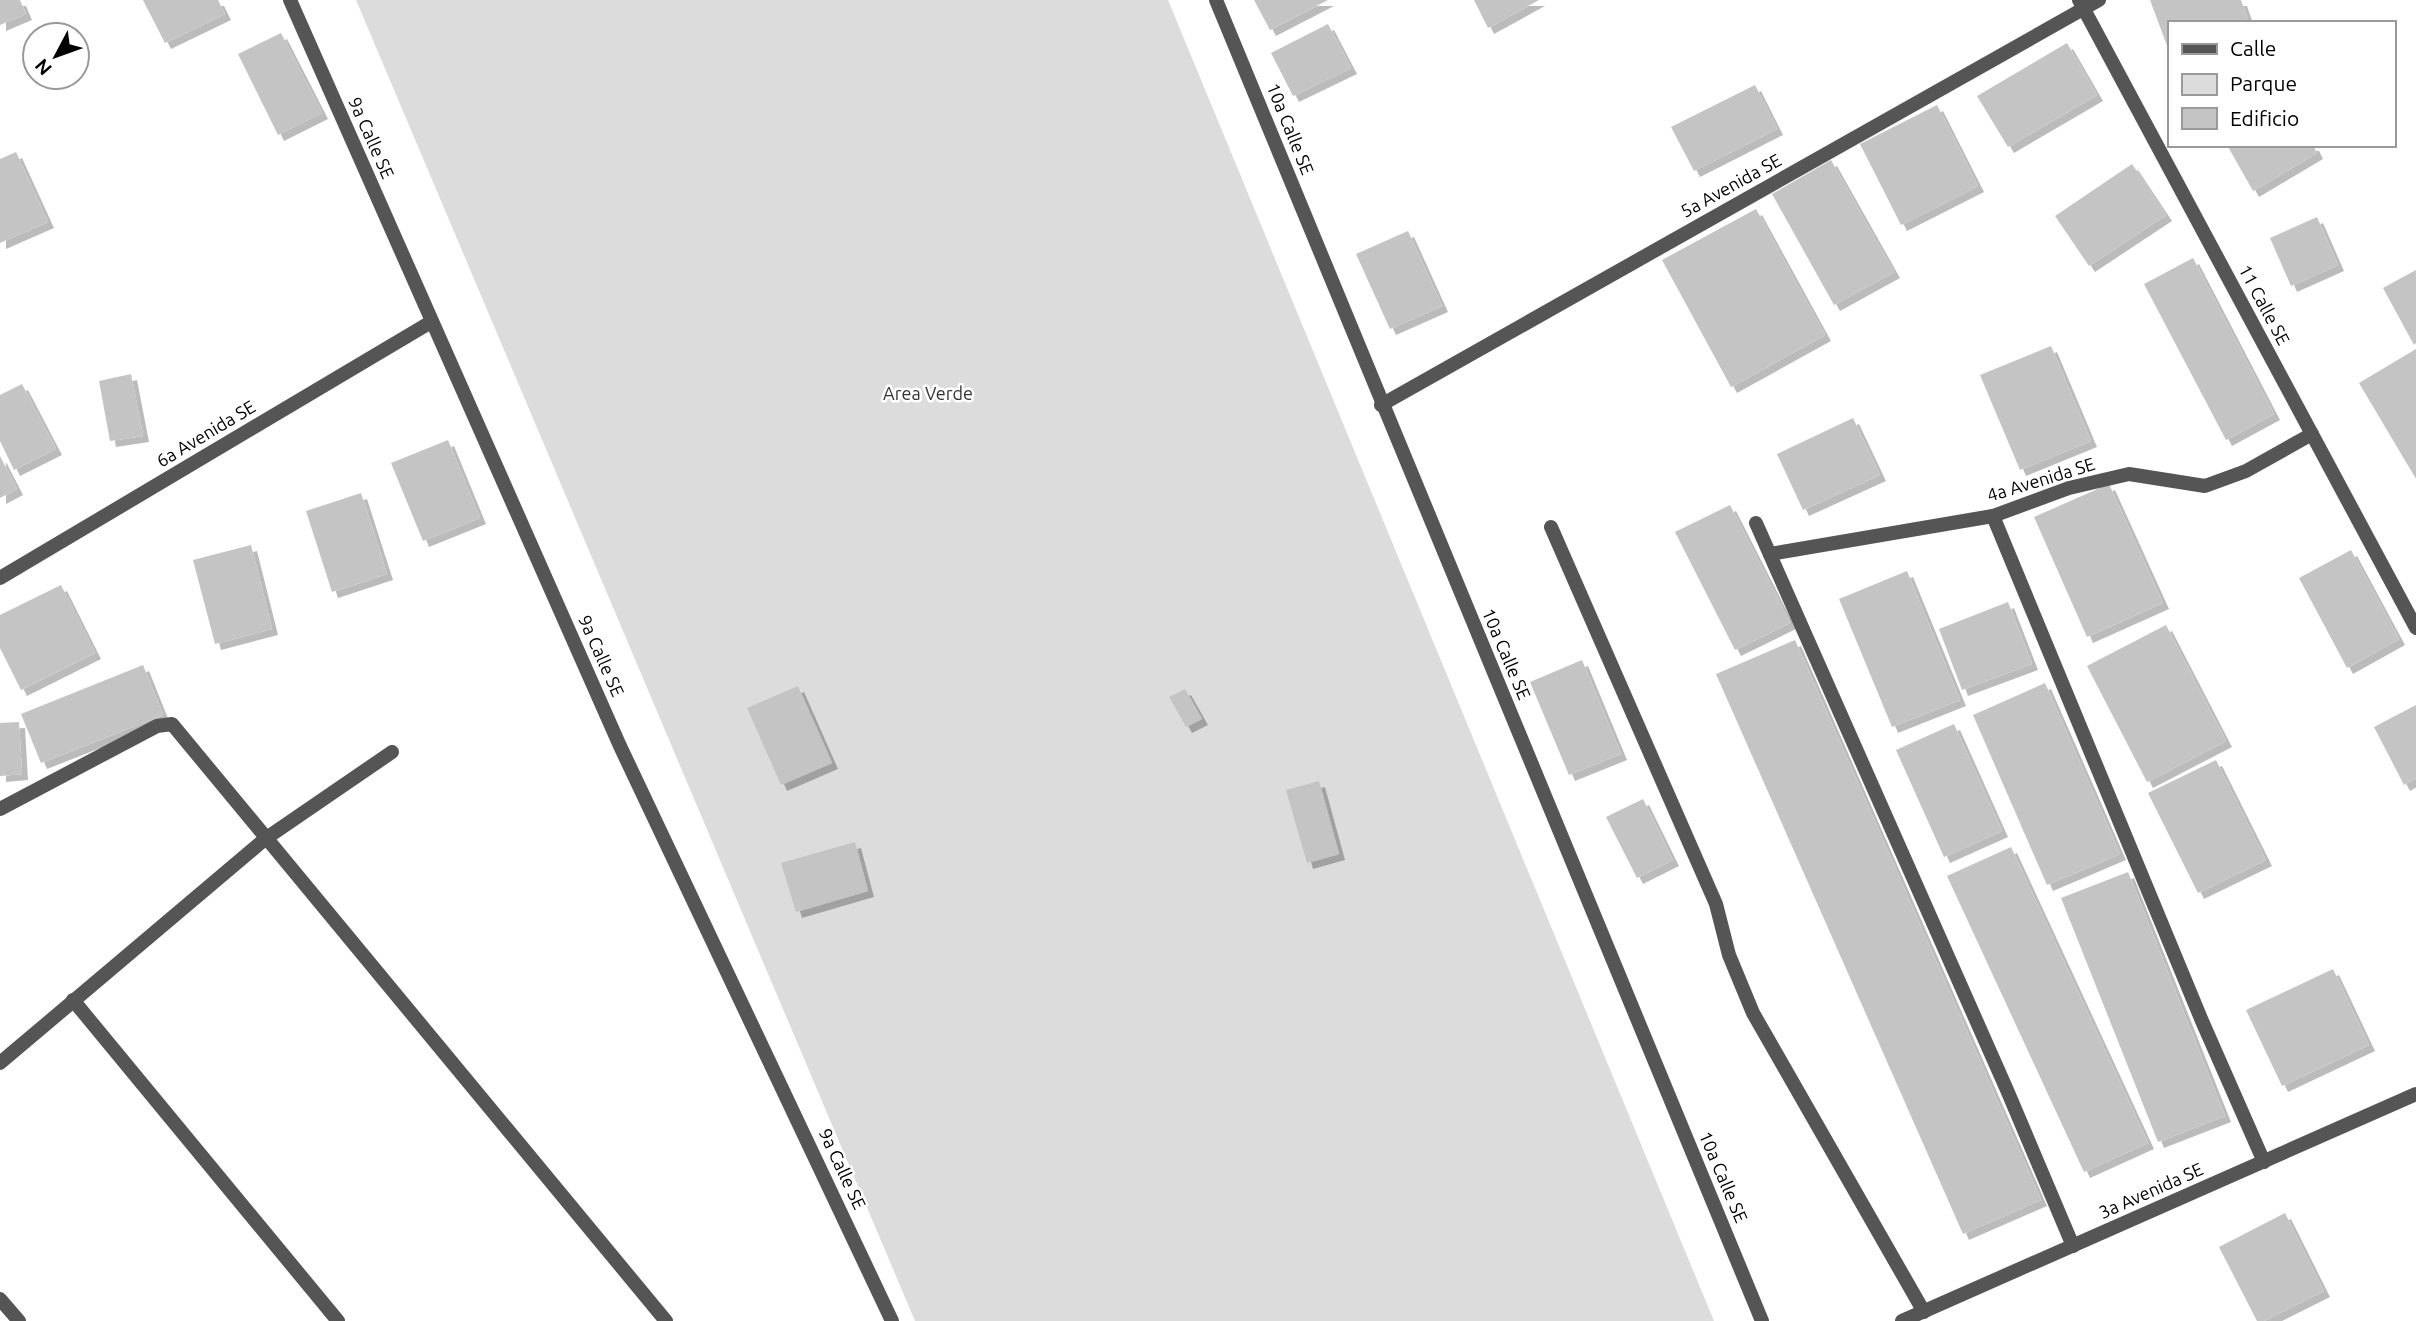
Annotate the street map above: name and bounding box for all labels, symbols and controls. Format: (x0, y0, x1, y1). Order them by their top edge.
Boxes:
north arrow (21, 21, 91, 91)
legend (2168, 21, 2395, 147)
text: Calle (2230, 36, 2276, 60)
text: N (30, 55, 56, 80)
text: Parque (2230, 71, 2297, 95)
street label: 10a Calle SE (1263, 80, 1318, 177)
street label: 9a Calle SE (345, 94, 399, 181)
text: Edificio (2230, 106, 2299, 130)
street label: 5a Avenida SE (1677, 149, 1784, 221)
street label: 11 Calle SE (2235, 261, 2294, 348)
park label: Area Verde (883, 383, 973, 403)
street label: 6a Avenida SE (152, 396, 259, 470)
street label: 4a Avenida SE (1984, 453, 2097, 505)
street label: 10a Calle SE (1479, 605, 1535, 702)
street label: 9a Calle SE (575, 612, 629, 699)
street label: 9a Calle SE (815, 1125, 870, 1212)
street label: 10a Calle SE (1696, 1128, 1752, 1225)
street label: 3a Avenida SE (2095, 1158, 2206, 1222)

